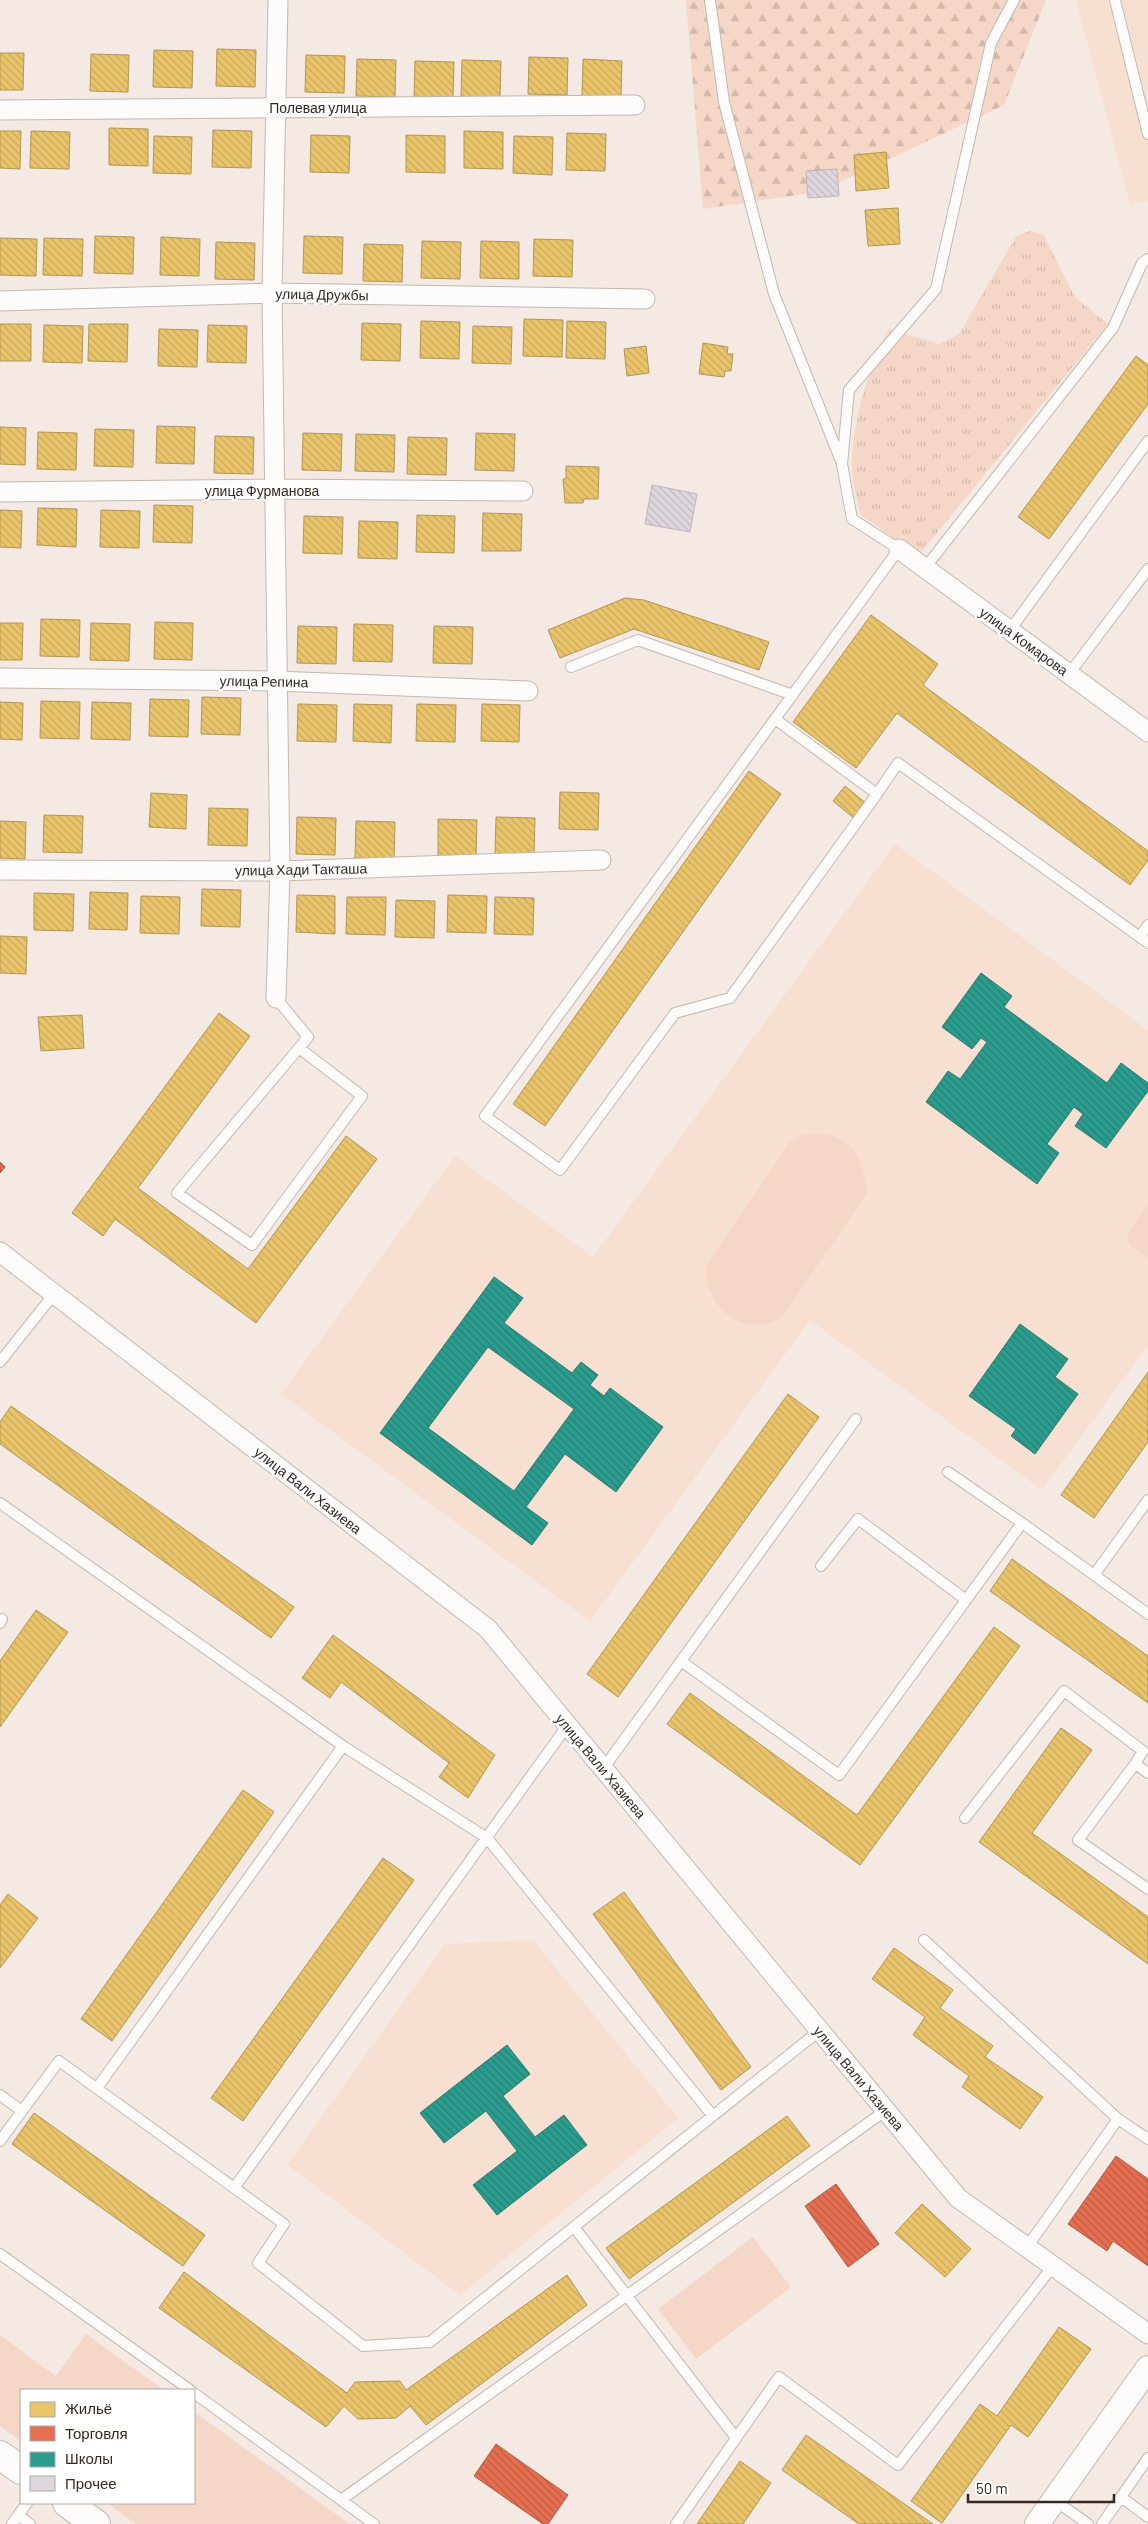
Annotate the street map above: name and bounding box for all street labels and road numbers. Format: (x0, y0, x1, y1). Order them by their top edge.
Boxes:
street label: Полевая улица (269, 99, 367, 116)
street label: улица Дружбы (275, 285, 369, 303)
street label: улица Фурманова (205, 482, 319, 499)
street label: улица Комарова (976, 603, 1072, 679)
street label: улица Репина (219, 672, 309, 690)
street label: улица Хади Такташа (235, 859, 367, 879)
street label: улица Вали Хазиева (251, 1443, 365, 1537)
street label: улица Вали Хазиева (552, 1710, 650, 1822)
street label: улица Вали Хазиева (810, 2022, 908, 2134)

